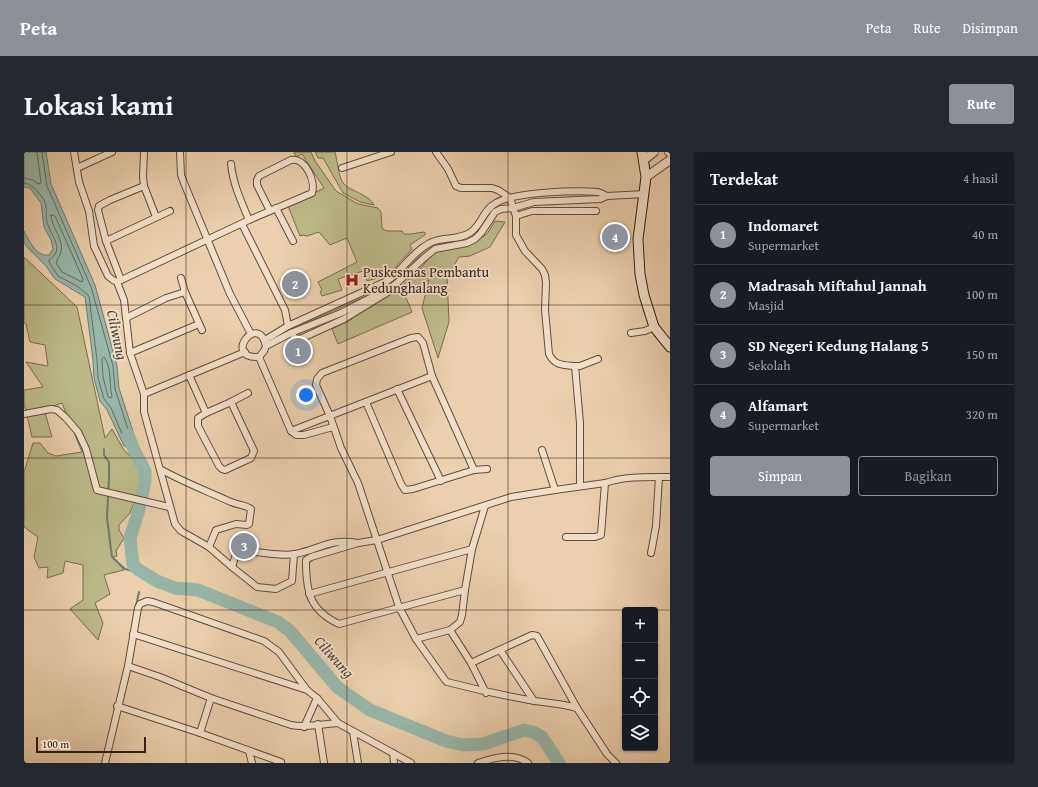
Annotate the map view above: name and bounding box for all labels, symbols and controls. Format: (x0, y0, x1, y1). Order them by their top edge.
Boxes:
text: Peta (20, 14, 57, 42)
text: Peta (866, 18, 891, 38)
text: Rute (913, 18, 941, 38)
text: Disimpan (963, 18, 1018, 38)
text: Lokasi kami (24, 84, 174, 125)
button: Rute (949, 84, 1014, 124)
text: Terdekat (710, 166, 778, 191)
text: 4 hasil (963, 169, 998, 188)
text: Indomaret (748, 215, 819, 236)
pin: 4 (602, 222, 628, 252)
text: 1 (720, 225, 726, 244)
text: 40 m (972, 225, 998, 244)
text: Supermarket (748, 236, 819, 255)
place label: Puskesmas Pembantu Kedunghalang (363, 262, 490, 298)
pin: 2 (282, 269, 308, 299)
hospital icon: Puskesmas Pembantu Kedunghalang (344, 272, 360, 288)
text: Madrasah Miftahul Jannah (748, 275, 927, 296)
text: 2 (720, 285, 726, 304)
text: 100 m (966, 285, 998, 304)
text: Masjid (748, 296, 784, 315)
water label: Ciliwung (102, 308, 133, 362)
text: SD Negeri Kedung Halang 5 (748, 335, 929, 356)
pin: 1 (285, 336, 311, 366)
text: 3 (720, 345, 726, 364)
text: 150 m (966, 345, 998, 364)
text: Sekolah (748, 356, 791, 375)
your location (296, 385, 316, 405)
text: Alfamart (748, 395, 808, 416)
text: 4 (720, 405, 726, 424)
text: 320 m (966, 405, 998, 424)
text: Supermarket (748, 416, 819, 435)
button: Simpan (710, 456, 850, 496)
button: Bagikan (858, 456, 998, 496)
pin: 3 (231, 531, 257, 561)
map controls (622, 607, 658, 751)
button: + (622, 607, 658, 643)
water label: Ciliwung (310, 631, 359, 683)
button: − (622, 643, 658, 679)
button: locate (622, 679, 658, 715)
button: layers (622, 715, 658, 751)
scale bar (36, 735, 146, 754)
text: 100 m (42, 736, 69, 752)

